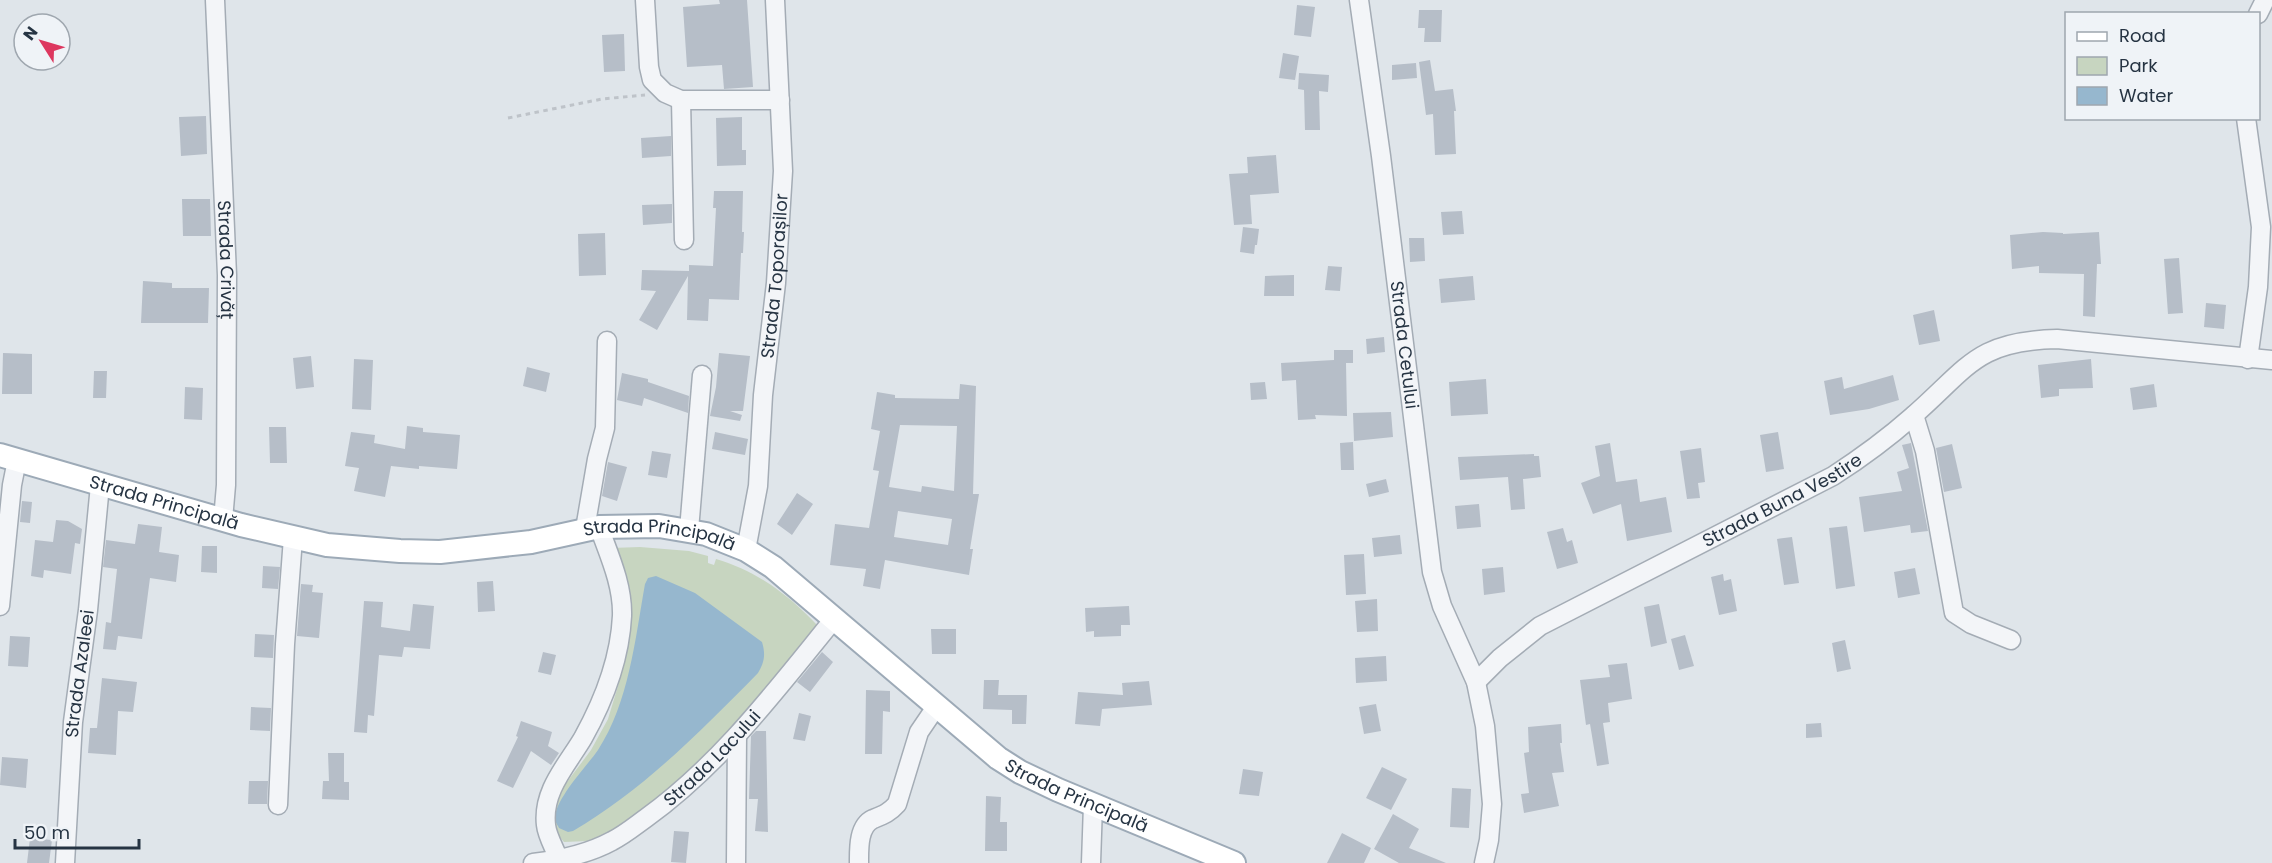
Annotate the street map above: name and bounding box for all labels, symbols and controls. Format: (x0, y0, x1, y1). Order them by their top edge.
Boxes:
north arrow (12, 12, 72, 72)
legend (2065, 12, 2260, 120)
text: N (18, 22, 43, 45)
text: Road (2119, 23, 2166, 48)
text: Park (2119, 53, 2158, 78)
text: Water (2119, 83, 2173, 108)
street label: Strada Toporașilor (754, 192, 794, 360)
street label: Strada Crivăț (212, 200, 240, 319)
street label: Strada Cetului (1384, 280, 1425, 410)
street label: Strada Buna Vestire (1698, 447, 1867, 553)
street label: Strada Principală (87, 469, 242, 536)
street label: Strada Principală (581, 513, 740, 557)
street label: Strada Azaleei (59, 608, 100, 738)
street label: Strada Lacului (658, 704, 766, 812)
street label: Strada Principală (1000, 752, 1152, 838)
scale bar (15, 812, 140, 850)
text: 50 m (24, 820, 70, 845)

